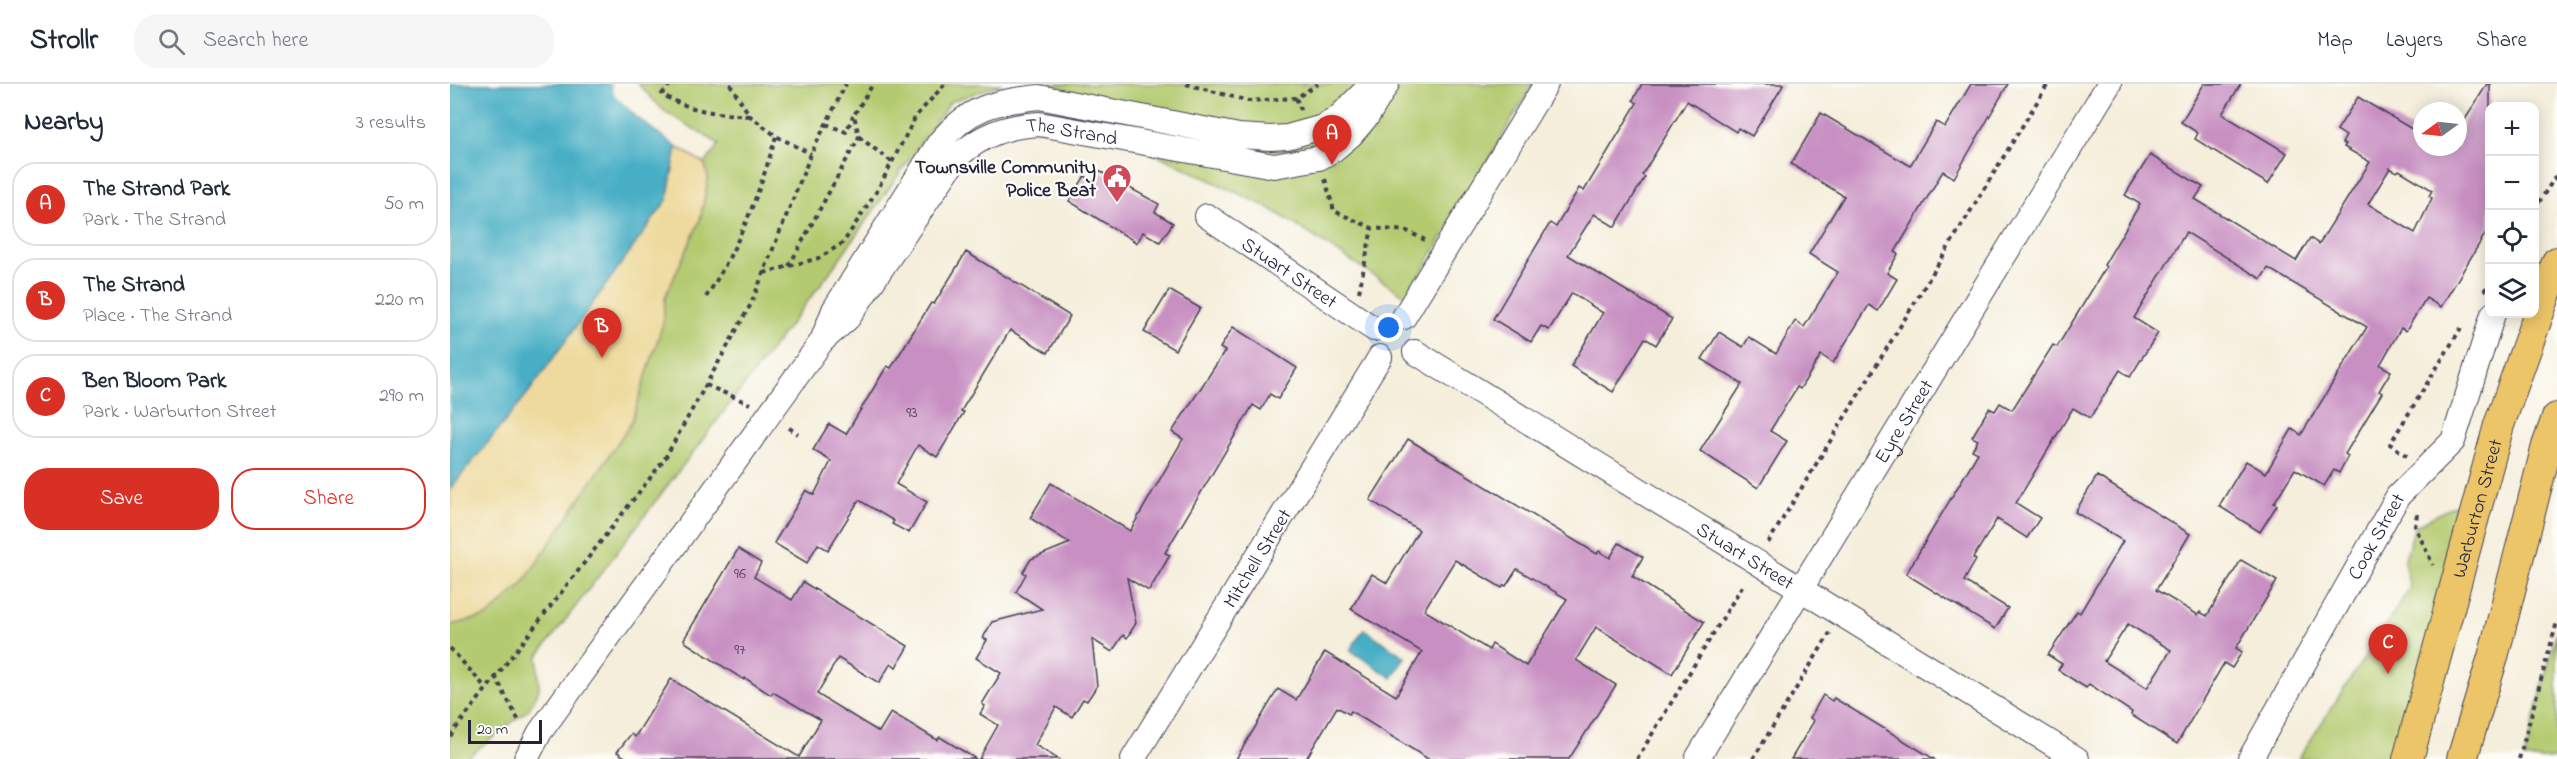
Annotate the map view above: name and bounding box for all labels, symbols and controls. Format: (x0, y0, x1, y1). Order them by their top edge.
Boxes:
search box (134, 14, 554, 68)
text: Strollr (30, 21, 98, 62)
icon: search (155, 25, 188, 58)
text: Search here (203, 25, 308, 57)
text: Map (2317, 26, 2353, 56)
text: Layers (2386, 26, 2443, 56)
text: Share (2476, 26, 2527, 56)
north arrow (2413, 102, 2467, 156)
map controls (2485, 102, 2539, 318)
button: + (2485, 102, 2539, 156)
text: Nearby (24, 104, 103, 142)
text: 3 results (356, 109, 426, 138)
street label: The Strand (1025, 112, 1120, 155)
pin: A (1312, 116, 1352, 165)
place label: Townsville Community Police Beat (915, 154, 1096, 206)
button: − (2485, 156, 2539, 210)
public building icon: Townsville Community Police Beat (1101, 162, 1133, 204)
text: The Strand Park (83, 174, 230, 206)
text: A (39, 190, 52, 219)
text: 50 m (383, 190, 424, 219)
text: Park · The Strand (83, 206, 226, 235)
button: locate (2485, 210, 2539, 264)
street label: Stuart Street (1235, 231, 1342, 317)
button: layers (2485, 264, 2539, 318)
text: The Strand (83, 270, 185, 302)
text: B (39, 286, 52, 315)
text: 220 m (375, 286, 424, 315)
text: Place · The Strand (83, 302, 232, 331)
pin: B (582, 308, 622, 358)
your location (1374, 313, 1403, 342)
text: Ben Bloom Park (83, 366, 226, 398)
street label: Eyre Street (1869, 374, 1942, 470)
text: C (40, 382, 51, 411)
text: 290 m (379, 382, 424, 411)
text: Park · Warburton Street (83, 398, 276, 427)
house number: 93 (906, 401, 918, 425)
street label: Warburton Street (2446, 436, 2512, 582)
button: Save (24, 468, 219, 530)
button: Share (231, 468, 426, 530)
street label: Cook Street (2342, 488, 2414, 586)
street label: Mitchell Street (1217, 504, 1300, 615)
street label: Stuart Street (1690, 516, 1799, 599)
house number: 96 (734, 562, 746, 586)
pin: C (2368, 624, 2408, 674)
house number: 97 (734, 638, 746, 662)
scale bar (468, 717, 542, 744)
text: 20 m (477, 718, 508, 742)

